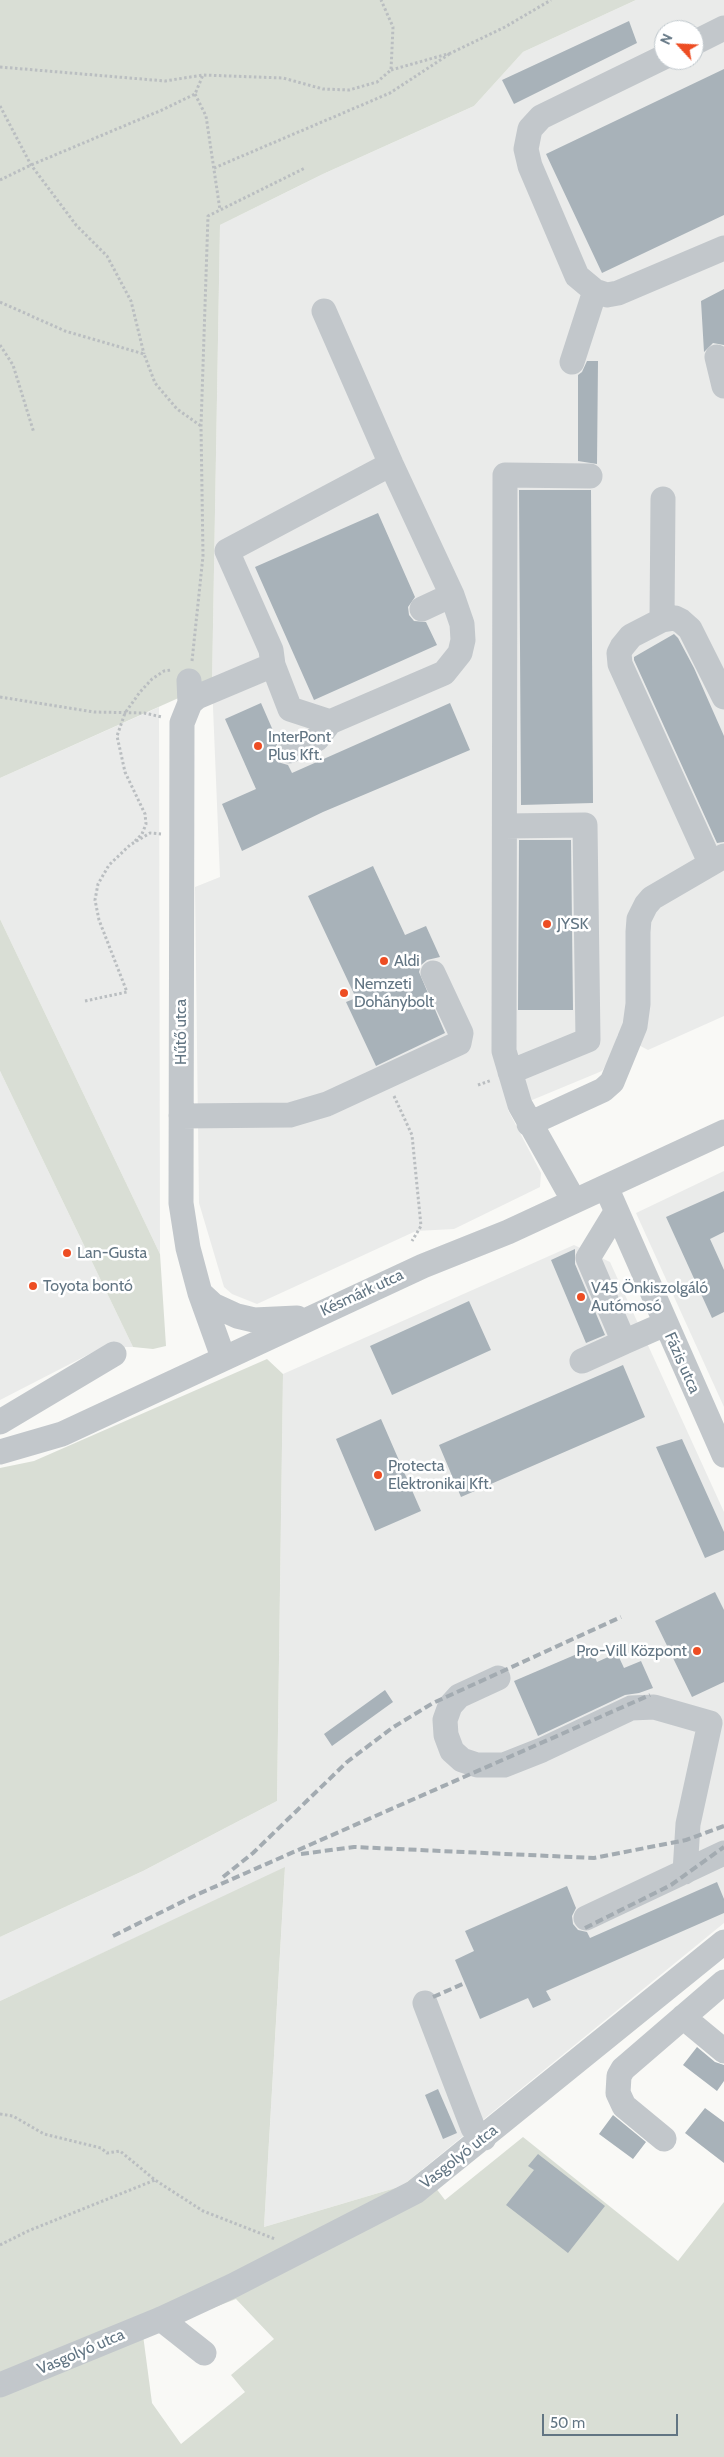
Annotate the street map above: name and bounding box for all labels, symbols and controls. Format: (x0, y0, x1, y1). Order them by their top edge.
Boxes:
north arrow (654, 20, 704, 70)
text: N (656, 31, 677, 47)
place label: InterPont Plus Kft. (268, 727, 331, 765)
marker: InterPont Plus Kft. (252, 740, 264, 752)
place label: JYSK (557, 914, 589, 934)
marker: JYSK (541, 918, 553, 930)
place label: Aldi (394, 951, 420, 971)
marker: Aldi (378, 955, 390, 967)
place label: Nemzeti Dohánybolt (354, 974, 434, 1012)
marker: Nemzeti Dohánybolt (338, 987, 350, 999)
street label: Hűtő utca (171, 999, 191, 1065)
place label: Lan-Gusta (77, 1243, 147, 1263)
marker: Lan-Gusta (61, 1247, 73, 1259)
street label: Késmárk utca (317, 1265, 407, 1321)
place label: Toyota bontó (43, 1276, 133, 1296)
place label: V45 Önkiszolgáló Autómosó (591, 1278, 708, 1316)
marker: Toyota bontó (27, 1280, 39, 1292)
marker: V45 Önkiszolgáló Autómosó (575, 1291, 587, 1303)
street label: Fázis utca (660, 1329, 704, 1397)
place label: Protecta Elektronikai Kft. (388, 1456, 492, 1494)
marker: Protecta Elektronikai Kft. (372, 1469, 384, 1481)
place label: Pro-Vill Központ (576, 1641, 687, 1661)
marker: Pro-Vill Központ (691, 1645, 703, 1657)
street label: Vasgolyó utca (417, 2121, 501, 2193)
street label: Vasgolyó utca (35, 2325, 127, 2379)
scale bar (544, 2404, 680, 2436)
text: 50 m (550, 2414, 585, 2432)

